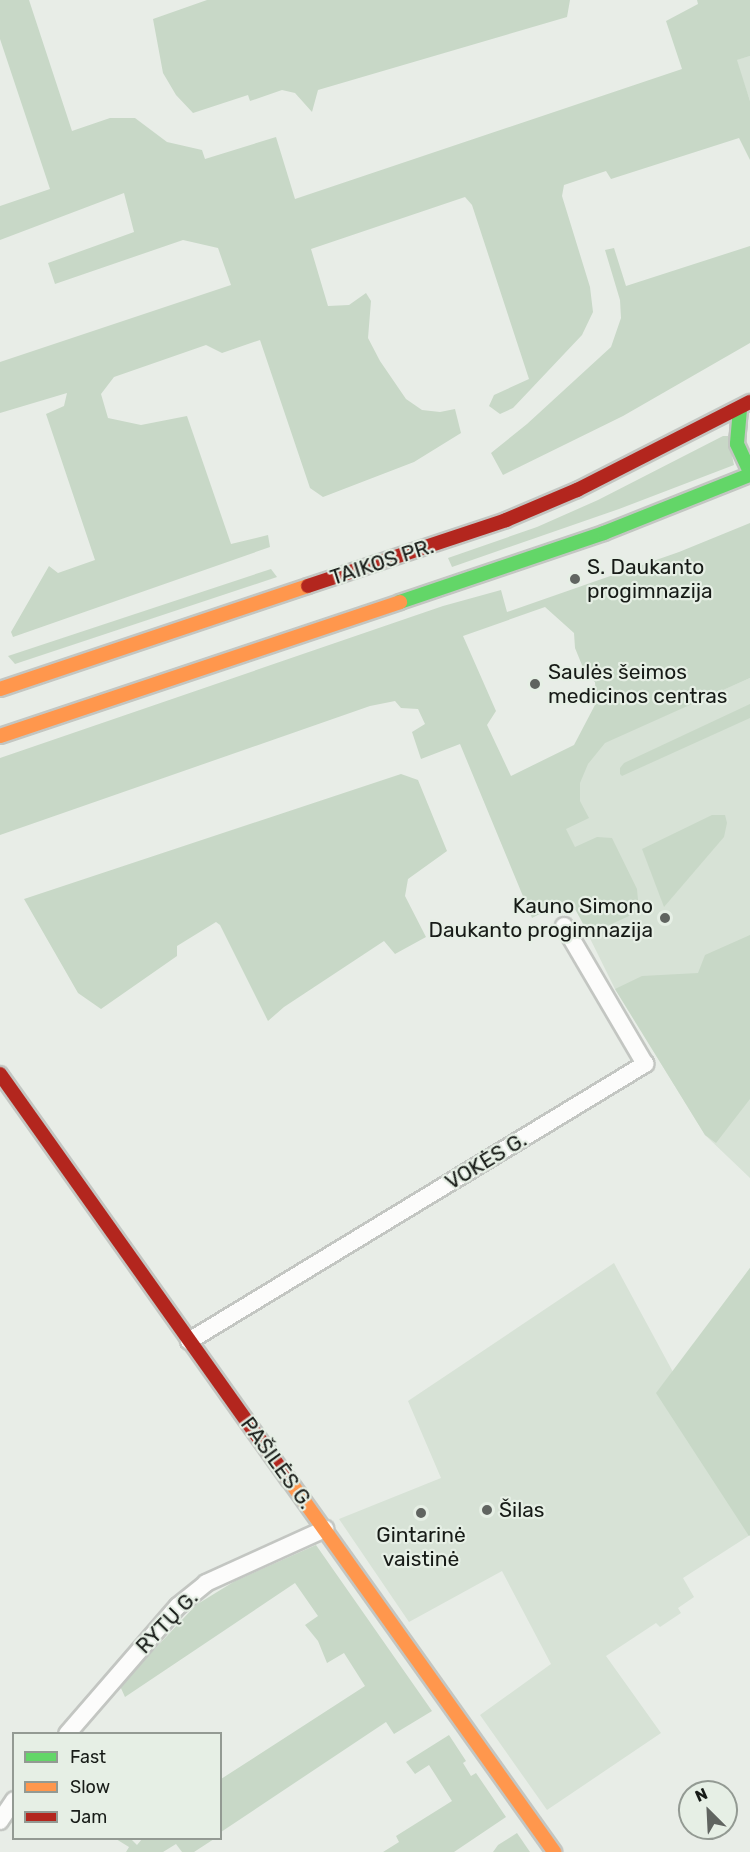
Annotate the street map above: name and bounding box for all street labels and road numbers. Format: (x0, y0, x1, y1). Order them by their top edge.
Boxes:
street label: TAIKOS PR. (327, 533, 437, 591)
street label: VOKĖS G. (441, 1127, 531, 1195)
street label: PAŠILĖS G. (235, 1412, 319, 1514)
street label: RYTŲ G. (131, 1585, 203, 1659)

